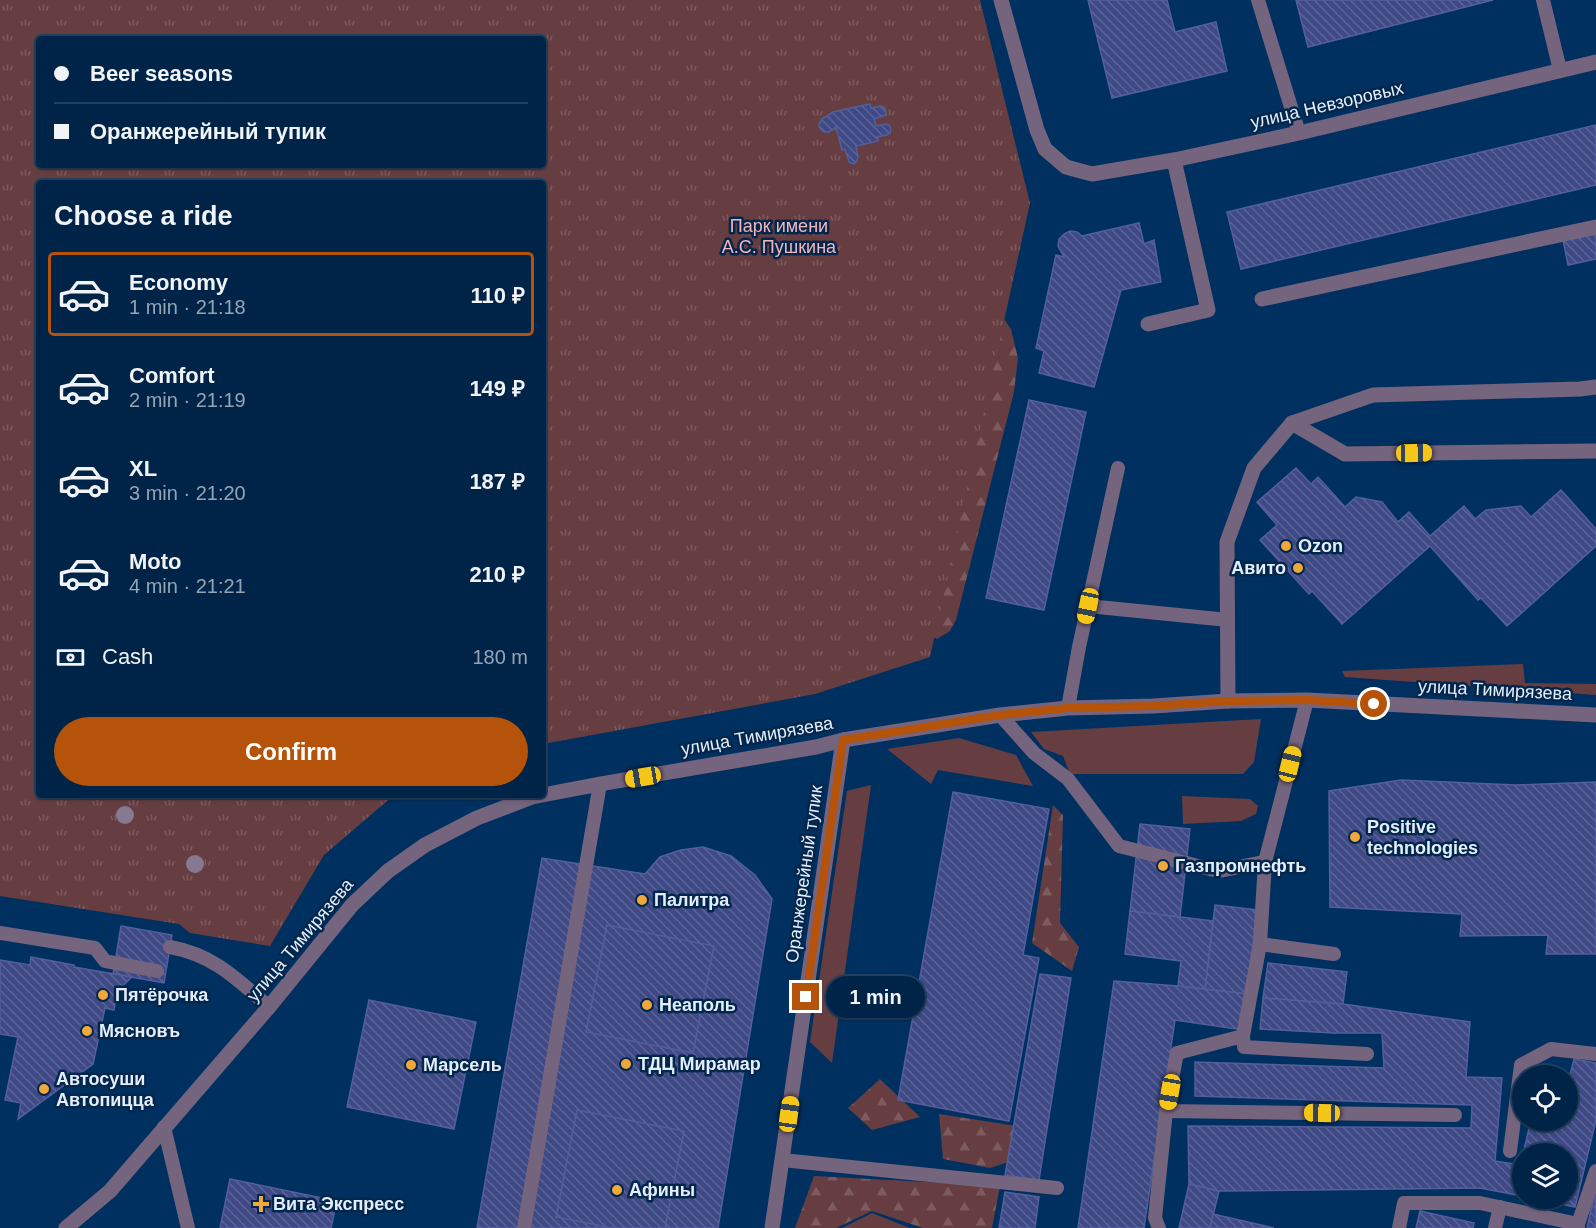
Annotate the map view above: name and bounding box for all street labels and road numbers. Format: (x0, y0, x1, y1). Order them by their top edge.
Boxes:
street label: улица Невзоровых (1249, 78, 1405, 132)
street label: улица Тимирязева (1417, 676, 1573, 704)
street label: улица Тимирязева (679, 713, 836, 759)
street label: Оранжерейный тупик (782, 784, 826, 964)
street label: улица Тимирязева (243, 874, 358, 1005)

